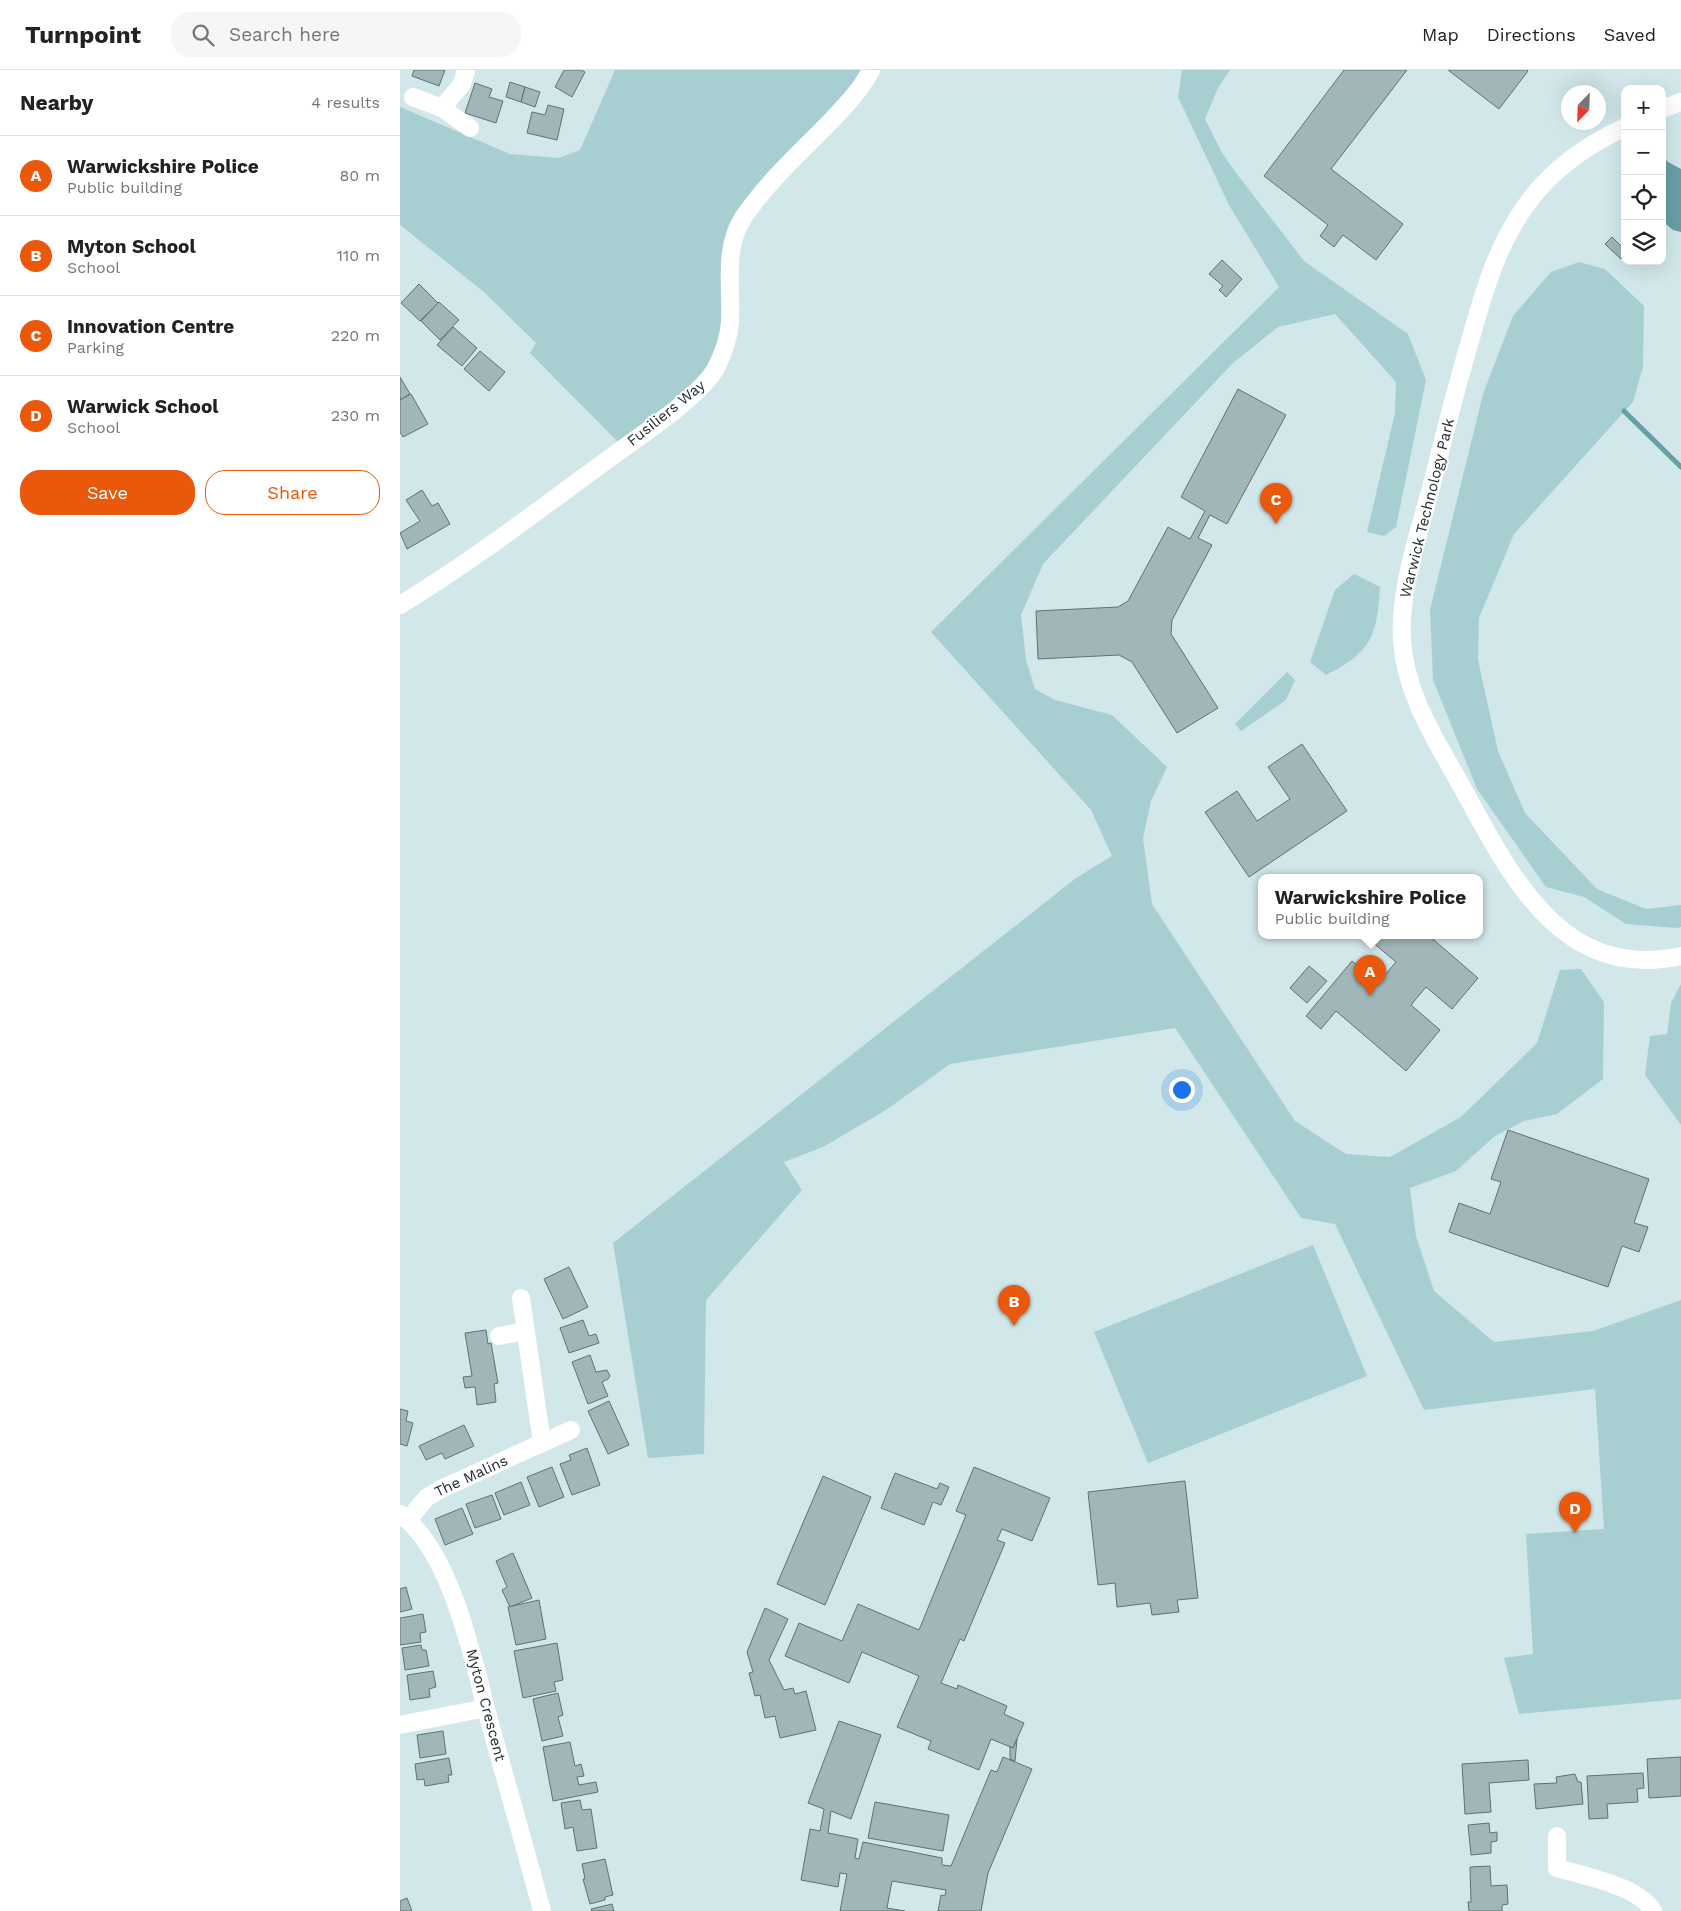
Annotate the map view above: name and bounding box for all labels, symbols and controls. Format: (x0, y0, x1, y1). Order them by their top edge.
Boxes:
search box (171, 12, 521, 57)
text: Turnpoint (25, 21, 141, 49)
icon: search (189, 21, 217, 49)
text: Search here (229, 23, 340, 46)
text: Map (1422, 24, 1459, 45)
text: Directions (1487, 24, 1576, 45)
text: Saved (1604, 24, 1656, 45)
north arrow (1561, 85, 1606, 130)
map controls (1621, 85, 1666, 265)
button: + (1621, 85, 1666, 130)
text: Nearby (20, 90, 93, 115)
text: 4 results (311, 93, 380, 112)
button: − (1621, 130, 1666, 175)
text: Warwickshire Police (67, 155, 259, 178)
text: A (31, 166, 41, 185)
text: 80 m (339, 166, 380, 185)
button: locate (1621, 175, 1666, 220)
text: Public building (67, 178, 182, 197)
button: layers (1621, 220, 1666, 265)
text: Myton School (67, 235, 196, 258)
text: B (31, 246, 41, 265)
text: 110 m (337, 246, 380, 265)
text: School (67, 258, 120, 277)
text: Innovation Centre (67, 315, 234, 338)
text: C (31, 326, 41, 345)
text: 220 m (331, 326, 380, 345)
text: Parking (67, 338, 124, 357)
street label: Fusiliers Way (623, 376, 709, 450)
text: Warwick School (67, 395, 219, 418)
text: D (30, 406, 42, 425)
text: 230 m (331, 406, 380, 425)
street label: Warwick Technology Park (1396, 416, 1458, 600)
text: School (67, 418, 120, 437)
button: Save (20, 470, 195, 515)
button: Share (205, 470, 380, 515)
pin: C (1260, 483, 1292, 524)
popup (1258, 874, 1483, 939)
text: Warwickshire Police (1275, 886, 1466, 909)
text: Public building (1275, 909, 1390, 928)
pin: A (1354, 955, 1386, 996)
your location (1169, 1077, 1195, 1103)
pin: B (998, 1285, 1030, 1326)
street label: The Malins (431, 1451, 511, 1501)
pin: D (1559, 1492, 1591, 1533)
street label: Myton Crescent (462, 1647, 510, 1764)

